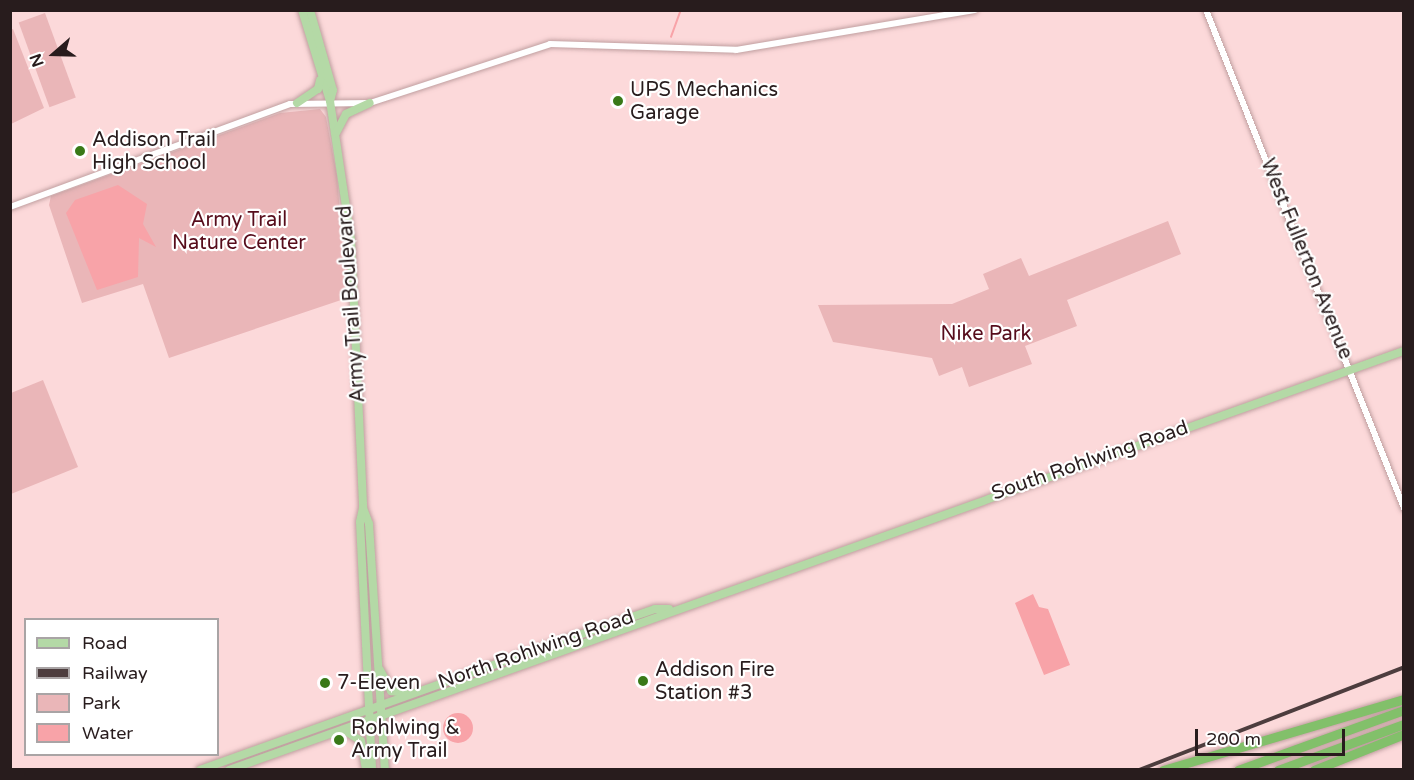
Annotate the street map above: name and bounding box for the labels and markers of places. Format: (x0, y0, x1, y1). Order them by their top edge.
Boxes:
place label: UPS Mechanics Garage (630, 78, 778, 125)
marker: UPS Mechanics Garage (611, 94, 625, 108)
place label: Addison Trail High School (92, 128, 216, 175)
marker: Addison Trail High School (73, 144, 87, 158)
place label: Addison Fire Station #3 (655, 658, 775, 705)
place label: 7-Eleven (337, 671, 420, 695)
marker: Addison Fire Station #3 (636, 674, 650, 688)
marker: 7-Eleven (318, 676, 332, 690)
place label: Rohlwing & Army Trail (351, 716, 460, 763)
marker: Rohlwing & Army Trail (332, 733, 346, 747)

